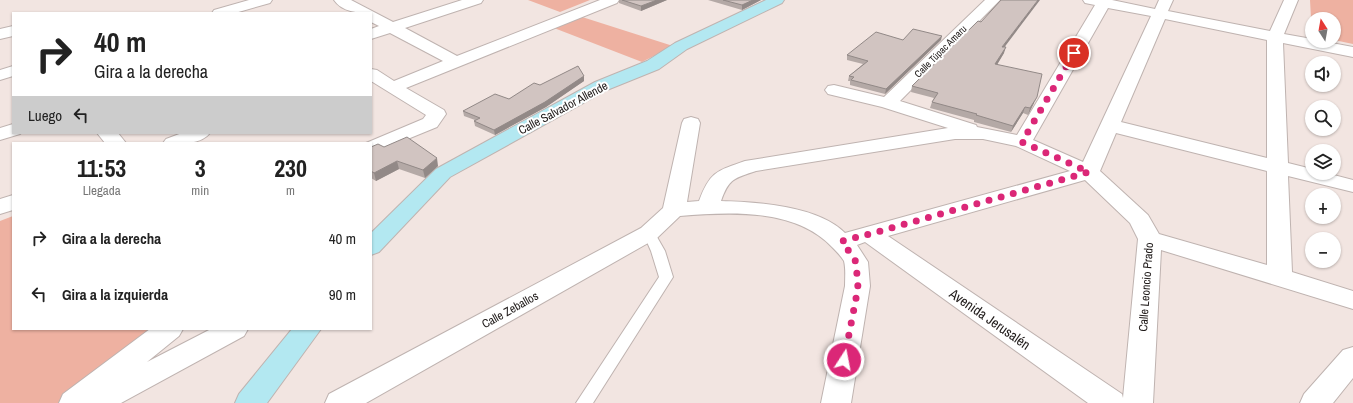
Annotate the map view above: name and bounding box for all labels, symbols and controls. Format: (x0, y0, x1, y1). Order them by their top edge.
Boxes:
north arrow (1305, 12, 1341, 48)
map controls (1305, 12, 1341, 268)
street label: Calle Túpac Amaru (911, 22, 969, 80)
text: 40 m (94, 23, 146, 61)
icon: right (28, 28, 80, 80)
pin (1057, 36, 1091, 70)
icon: arrive (1063, 42, 1085, 64)
button: sound (1305, 56, 1341, 92)
text: Gira a la derecha (94, 59, 208, 84)
street label: Calle Salvador Allende (516, 78, 610, 138)
button: search (1305, 100, 1341, 136)
icon: left (70, 104, 92, 126)
text: Luego (28, 105, 62, 126)
button: layers (1305, 144, 1341, 180)
text: 11:53 (77, 152, 126, 184)
text: 3 (195, 152, 206, 184)
text: 230 (274, 152, 307, 184)
text: Llegada (83, 182, 121, 199)
text: min (191, 182, 209, 199)
text: m (286, 182, 295, 199)
button: + (1305, 188, 1341, 224)
icon: right (28, 227, 50, 249)
text: Gira a la derecha (62, 228, 161, 249)
text: 40 m (329, 228, 356, 249)
button: − (1305, 232, 1341, 268)
street label: Calle Leoncio Prado (1135, 242, 1157, 332)
icon: left (28, 283, 50, 305)
text: Gira a la izquierda (62, 284, 168, 305)
text: 90 m (329, 284, 356, 305)
street label: Avenida Jerusalén (945, 284, 1034, 354)
street label: Calle Zeballos (479, 288, 541, 332)
position arrow (823, 339, 865, 381)

